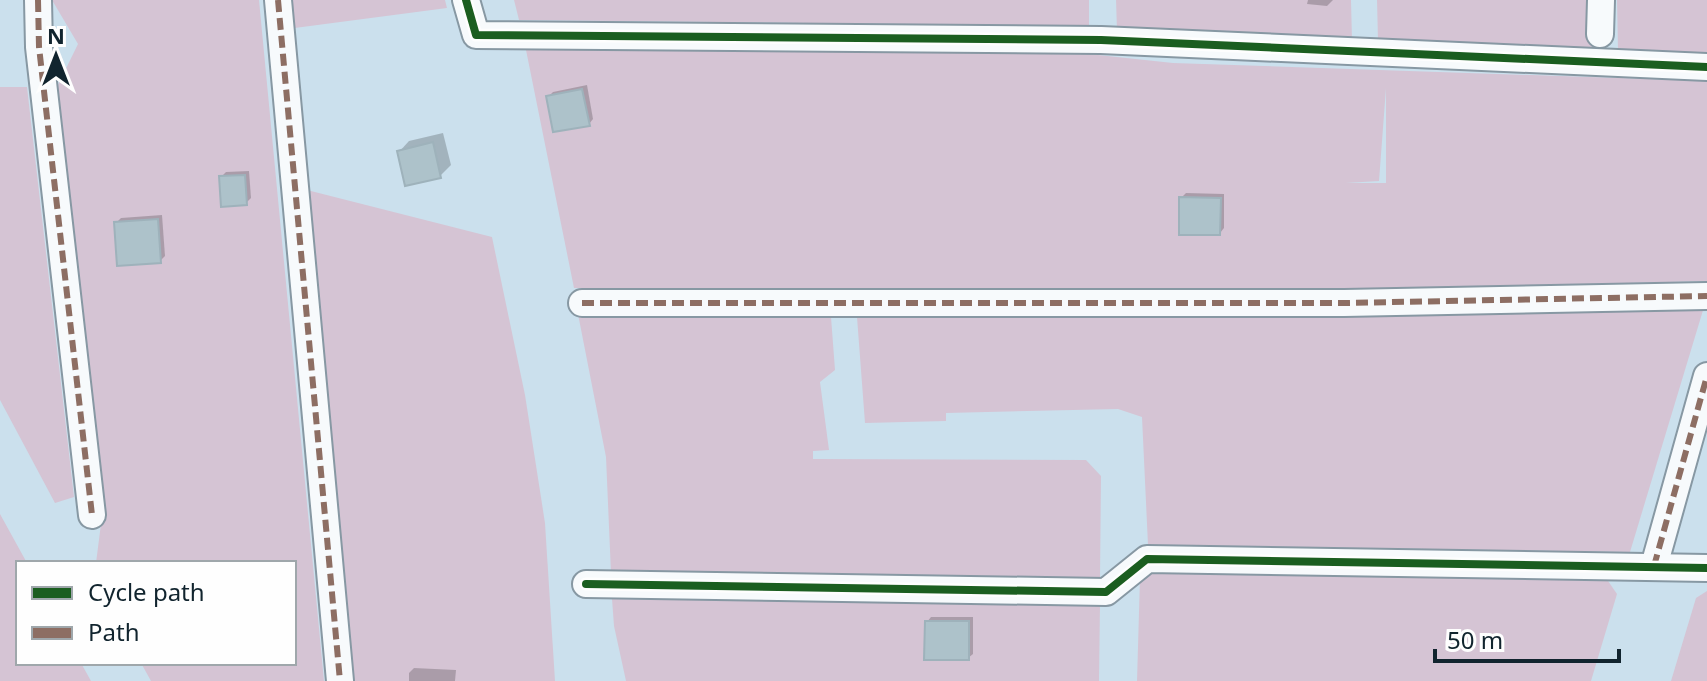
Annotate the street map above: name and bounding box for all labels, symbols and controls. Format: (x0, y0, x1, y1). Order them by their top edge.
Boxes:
north arrow (16, 16, 96, 96)
text: N (47, 20, 65, 50)
legend (16, 561, 296, 665)
text: Cycle path (88, 575, 205, 608)
scale bar (1435, 613, 1619, 663)
text: Path (88, 615, 139, 648)
text: 50 m (1447, 623, 1503, 656)

